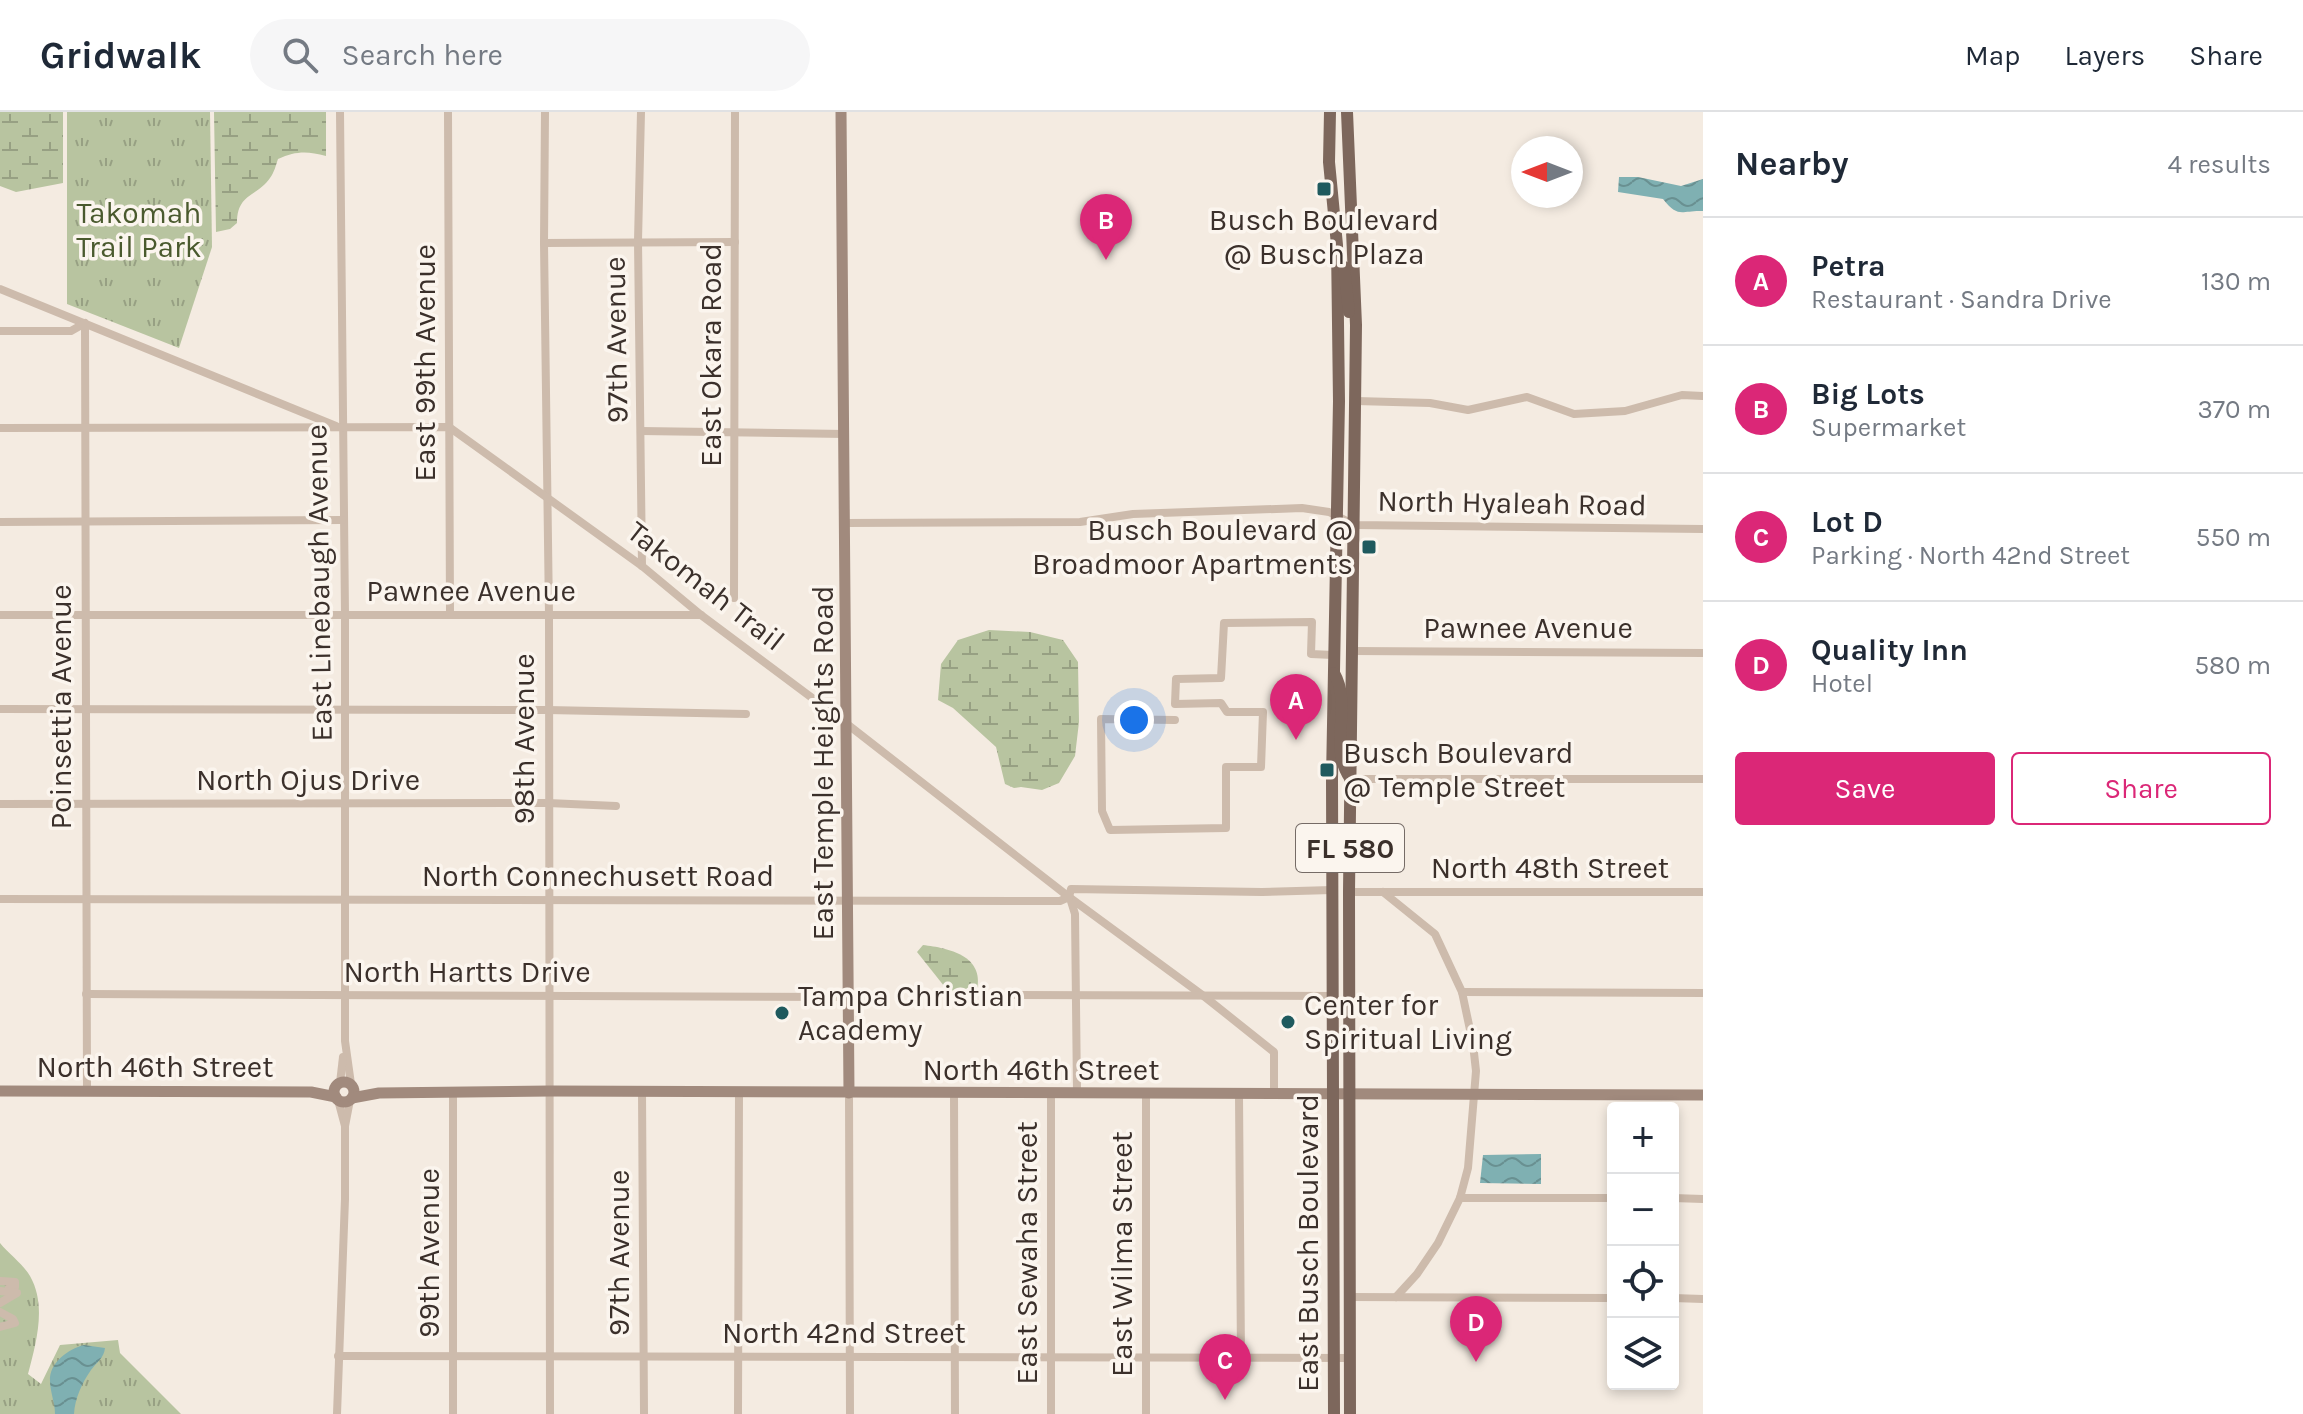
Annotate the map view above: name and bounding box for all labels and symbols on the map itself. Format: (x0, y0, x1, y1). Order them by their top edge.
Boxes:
north arrow (1511, 136, 1583, 208)
marker: Busch Boulevard @ Busch Plaza (1315, 180, 1333, 198)
pin: B (1080, 194, 1132, 260)
park label: Takomah Trail Park (76, 195, 202, 265)
place label: Busch Boulevard @ Busch Plaza (1209, 202, 1439, 272)
street label: East Okara Road (693, 243, 729, 467)
street label: East 99th Avenue (407, 244, 443, 482)
street label: 97th Avenue (597, 256, 635, 424)
street label: East Linebaugh Avenue (298, 424, 340, 742)
street label: North Hyaleah Road (1377, 483, 1647, 523)
place label: Busch Boulevard @ Broadmoor Apartments (1032, 512, 1353, 582)
street label: Takomah Trail (620, 513, 792, 659)
marker: Busch Boulevard @ Broadmoor Apartments (1360, 538, 1378, 556)
street label: Pawnee Avenue (366, 573, 576, 609)
street label: Poinsettia Avenue (43, 584, 79, 830)
street label: East Temple Heights Road (805, 586, 841, 940)
street label: Pawnee Avenue (1423, 610, 1633, 646)
street label: 98th Avenue (506, 653, 542, 825)
pin: A (1270, 674, 1322, 740)
your location (1114, 700, 1154, 740)
place label: Busch Boulevard @ Temple Street (1343, 735, 1574, 805)
marker: Busch Boulevard @ Temple Street (1318, 761, 1336, 779)
street label: North Ojus Drive (196, 762, 420, 798)
road number: FL 580 (1296, 824, 1404, 872)
street label: North 48th Street (1431, 850, 1669, 886)
street label: North Connechusett Road (422, 858, 774, 894)
street label: North Hartts Drive (343, 954, 591, 990)
place label: Tampa Christian Academy (798, 978, 1023, 1048)
place label: Center for Spiritual Living (1304, 987, 1512, 1057)
marker: Tampa Christian Academy (773, 1004, 791, 1022)
marker: Center for Spiritual Living (1279, 1013, 1297, 1031)
street label: North 46th Street (36, 1049, 274, 1085)
street label: North 46th Street (922, 1052, 1160, 1088)
street label: East Busch Boulevard (1290, 1094, 1326, 1392)
street label: East Sewaha Street (1009, 1121, 1045, 1385)
street label: East Wilma Street (1104, 1131, 1140, 1377)
street label: 99th Avenue (411, 1168, 447, 1338)
street label: 97th Avenue (601, 1170, 637, 1336)
pin: D (1450, 1296, 1502, 1362)
street label: North 42nd Street (722, 1315, 966, 1351)
pin: C (1199, 1334, 1251, 1400)

